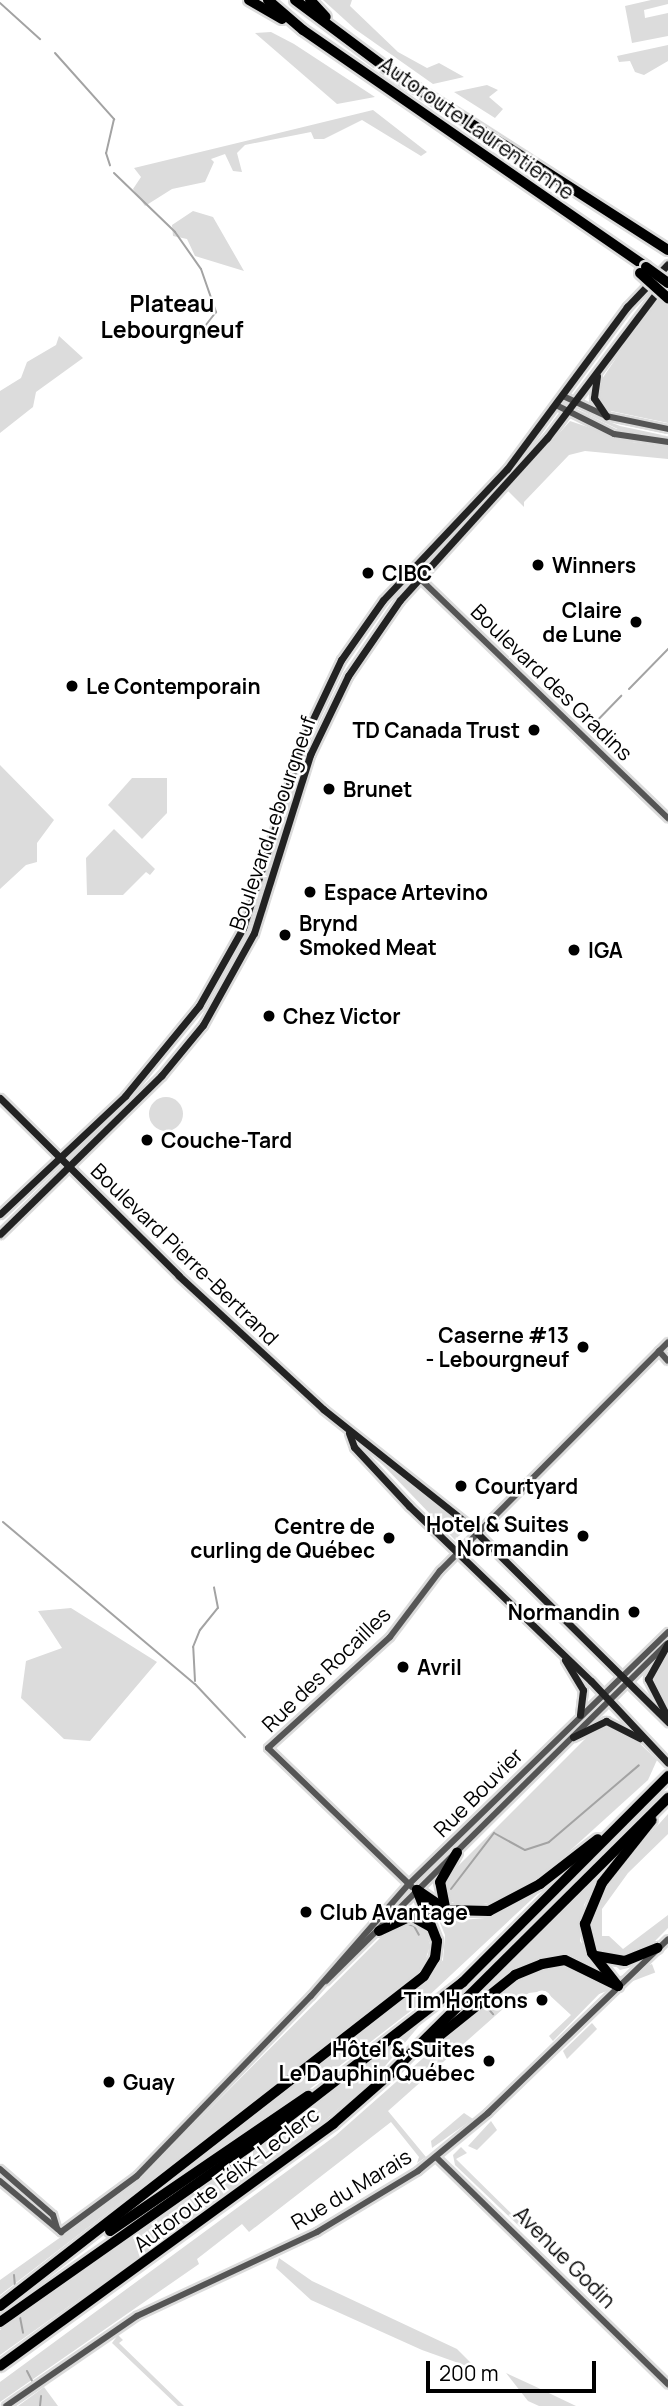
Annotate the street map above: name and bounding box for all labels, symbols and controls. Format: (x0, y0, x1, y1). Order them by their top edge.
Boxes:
street label: Autoroute Laurentienne (375, 51, 579, 205)
district label: Plateau Lebourgneuf (101, 289, 243, 343)
place label: Winners (552, 552, 636, 578)
marker: Winners (530, 557, 546, 573)
place label: CIBC (382, 560, 432, 586)
marker: CIBC (360, 565, 376, 581)
place label: Claire de Lune (542, 597, 622, 647)
street label: Boulevard des Gradins (466, 598, 638, 766)
marker: Claire de Lune (628, 614, 644, 630)
place label: Le Contemporain (86, 673, 261, 699)
marker: Le Contemporain (64, 678, 80, 694)
street label: Boulevard Lebourgneuf (224, 713, 320, 933)
place label: TD Canada Trust (353, 717, 520, 743)
marker: TD Canada Trust (526, 722, 542, 738)
place label: Brunet (343, 776, 412, 802)
marker: Brunet (321, 781, 337, 797)
place label: Espace Artevino (324, 879, 488, 905)
marker: Espace Artevino (302, 884, 318, 900)
place label: Brynd Smoked Meat (299, 910, 437, 960)
marker: Brynd Smoked Meat (277, 927, 293, 943)
place label: IGA (588, 937, 623, 963)
marker: IGA (566, 942, 582, 958)
place label: Chez Victor (283, 1003, 401, 1029)
marker: Chez Victor (261, 1008, 277, 1024)
place label: Couche-Tard (161, 1127, 292, 1153)
marker: Couche-Tard (139, 1132, 155, 1148)
street label: Boulevard Pierre-Bertrand (86, 1158, 284, 1350)
place label: Caserne #13 - Lebourgneuf (426, 1322, 569, 1372)
marker: Caserne #13 - Lebourgneuf (575, 1339, 591, 1355)
place label: Courtyard (475, 1473, 578, 1499)
marker: Courtyard (453, 1478, 469, 1494)
place label: Hotel & Suites Normandin (426, 1511, 569, 1561)
place label: Centre de curling de Québec (190, 1513, 375, 1563)
marker: Hotel & Suites Normandin (575, 1528, 591, 1544)
marker: Centre de curling de Québec (381, 1530, 397, 1546)
place label: Normandin (508, 1599, 620, 1625)
street label: Rue des Rocailles (256, 1601, 396, 1737)
marker: Normandin (626, 1604, 642, 1620)
place label: Avril (417, 1654, 462, 1680)
marker: Avril (395, 1659, 411, 1675)
street label: Rue Bouvier (428, 1742, 528, 1842)
place label: Club Avantage (320, 1899, 468, 1925)
marker: Club Avantage (298, 1904, 314, 1920)
place label: Tim Hortons (404, 1987, 528, 2013)
marker: Tim Hortons (534, 1992, 550, 2008)
place label: Hôtel & Suites Le Dauphin Québec (279, 2036, 475, 2086)
marker: Hôtel & Suites Le Dauphin Québec (481, 2053, 497, 2069)
place label: Guay (123, 2069, 175, 2095)
marker: Guay (101, 2074, 117, 2090)
street label: Autoroute Félix-Leclerc (128, 2101, 324, 2257)
street label: Rue du Marais (286, 2143, 416, 2235)
street label: Avenue Godin (509, 2201, 621, 2313)
scale bar (430, 2346, 600, 2390)
text: 200 m (439, 2359, 499, 2387)

